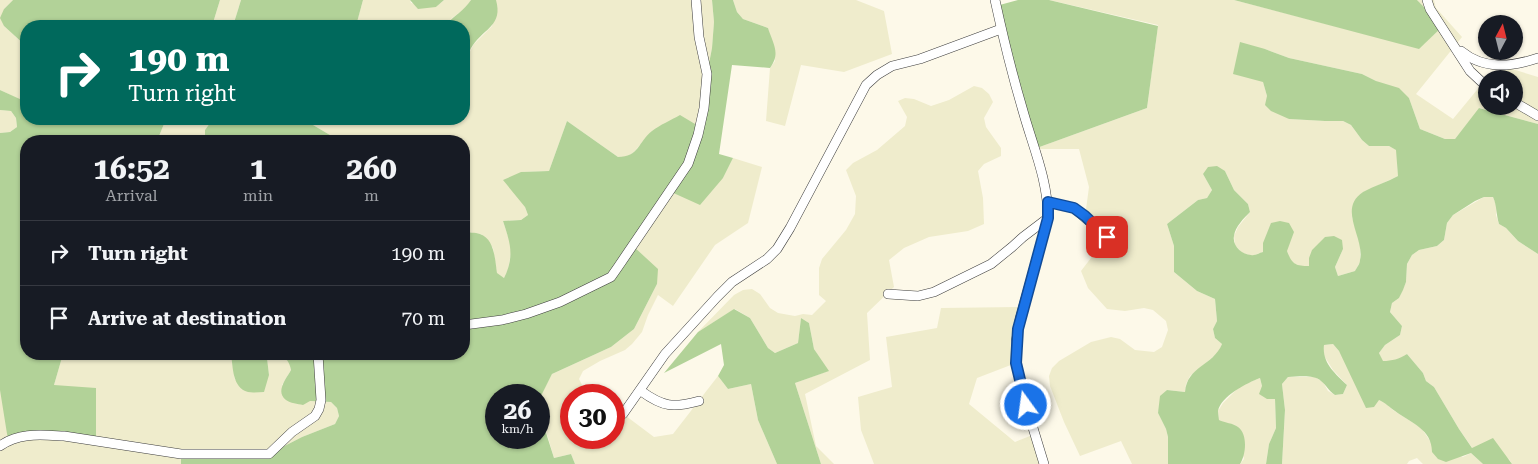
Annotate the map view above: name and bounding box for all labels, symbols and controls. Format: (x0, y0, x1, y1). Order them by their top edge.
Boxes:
north arrow (1478, 15, 1522, 60)
map controls (1478, 15, 1523, 115)
text: 190 m (128, 39, 229, 80)
icon: right (45, 40, 110, 105)
button: sound (1478, 70, 1523, 115)
text: Turn right (128, 81, 236, 106)
text: 16:52 (93, 151, 170, 186)
text: 1 (250, 151, 266, 186)
text: 260 (346, 151, 397, 186)
text: Arrival (106, 186, 158, 205)
text: min (243, 186, 273, 205)
text: m (364, 186, 379, 205)
pin (1086, 216, 1128, 258)
icon: arrive (1093, 223, 1121, 251)
icon: right (45, 239, 73, 267)
text: Turn right (88, 242, 188, 265)
text: 190 m (391, 242, 445, 265)
icon: arrive (45, 304, 73, 332)
text: Arrive at destination (88, 307, 286, 330)
text: 70 m (402, 307, 445, 330)
position arrow (999, 378, 1051, 430)
speed limit sign: 30 (560, 384, 625, 449)
text: 26 (503, 396, 532, 425)
text: km/h (501, 422, 534, 436)

